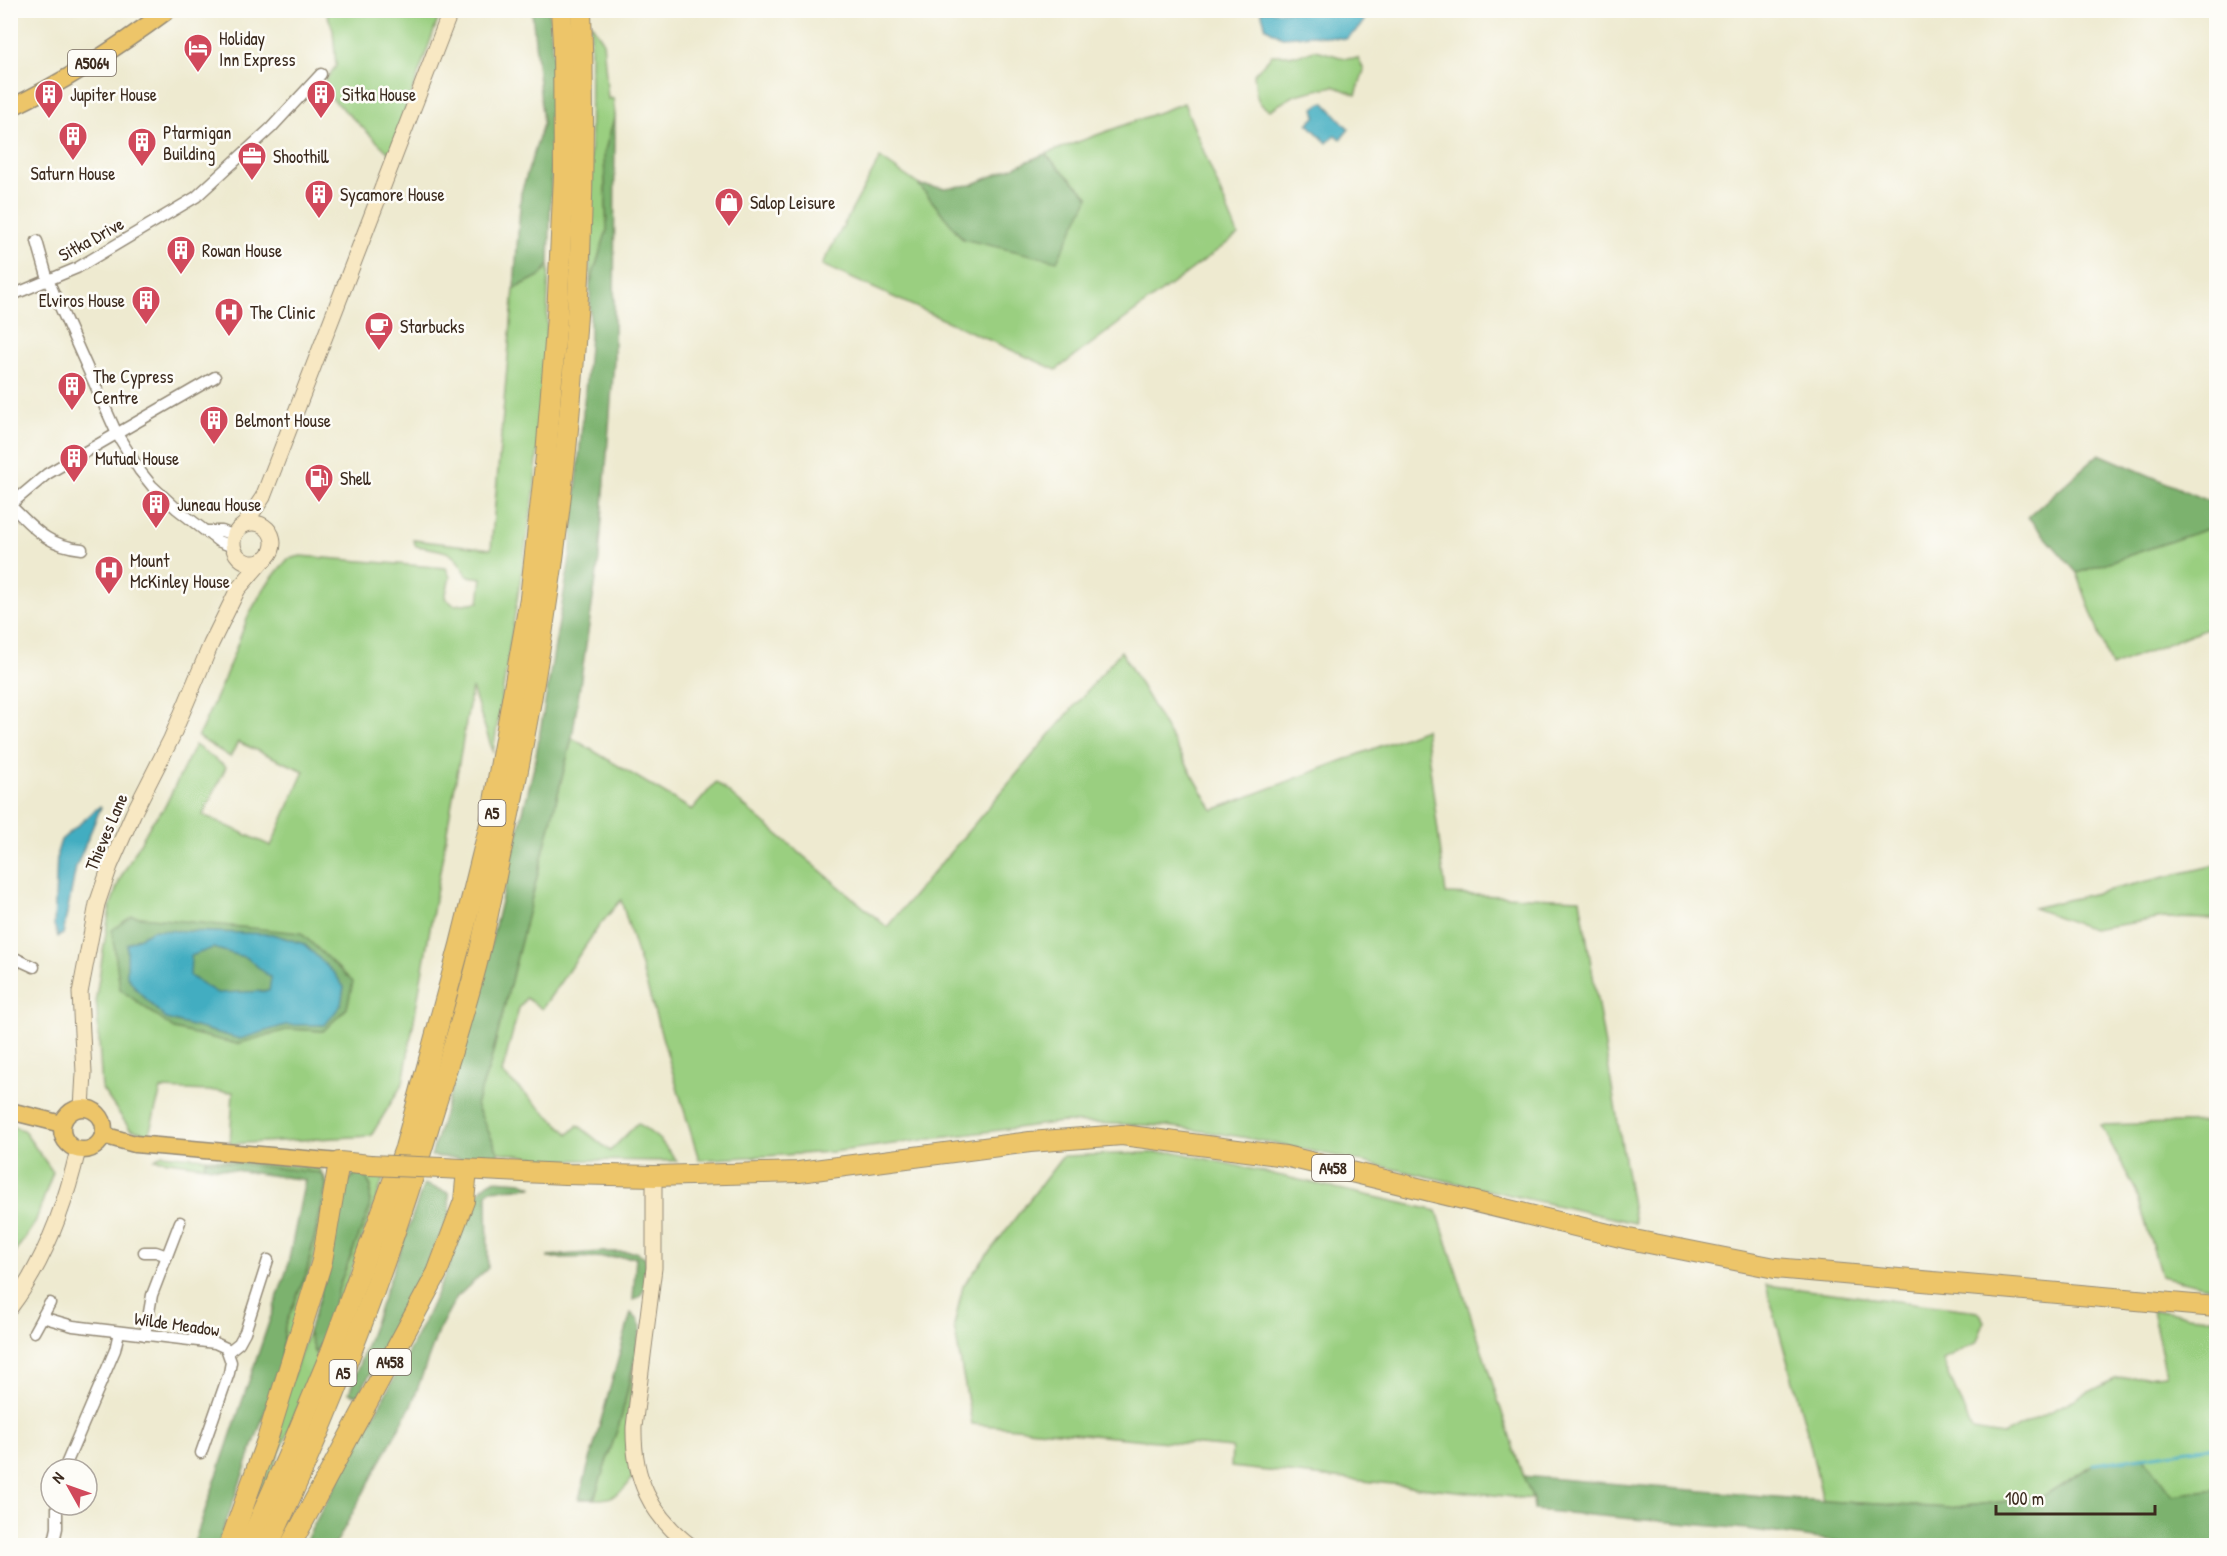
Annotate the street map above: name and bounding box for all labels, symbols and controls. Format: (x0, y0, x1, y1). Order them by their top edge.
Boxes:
place label: Holiday Inn Express (219, 26, 295, 72)
hotel icon: Holiday Inn Express (182, 32, 214, 74)
road number: A5064 (68, 50, 116, 76)
building icon: Jupiter House (33, 78, 65, 120)
building icon: Sitka House (305, 78, 337, 120)
place label: Jupiter House (70, 82, 157, 107)
place label: Sitka House (342, 82, 416, 107)
building icon: Saturn House (57, 120, 89, 162)
place label: Ptarmigan Building (163, 120, 231, 166)
building icon: Ptarmigan Building (126, 126, 158, 168)
office icon: Shoothill (236, 140, 268, 182)
place label: Shoothill (273, 144, 329, 169)
place label: Saturn House (31, 161, 115, 186)
building icon: Sycamore House (303, 178, 335, 220)
place label: Sycamore House (340, 182, 445, 207)
shop icon: Salop Leisure (713, 186, 745, 228)
place label: Salop Leisure (750, 190, 835, 215)
street label: Sitka Drive (54, 211, 128, 267)
building icon: Rowan House (165, 234, 197, 276)
place label: Rowan House (202, 238, 282, 263)
building icon: Elviros House (130, 284, 162, 326)
place label: Elviros House (39, 288, 125, 313)
hospital icon: The Clinic (213, 296, 245, 338)
place label: The Clinic (250, 300, 315, 325)
cafe icon: Starbucks (363, 310, 395, 352)
place label: Starbucks (400, 314, 465, 339)
place label: The Cypress Centre (93, 364, 173, 410)
building icon: The Cypress Centre (56, 370, 88, 412)
building icon: Belmont House (198, 404, 230, 446)
place label: Belmont House (235, 408, 331, 433)
building icon: Mutual House (58, 442, 90, 484)
place label: Mutual House (95, 446, 179, 471)
fuel station icon: Shell (303, 462, 335, 504)
place label: Shell (340, 466, 371, 491)
building icon: Juneau House (140, 488, 172, 530)
place label: Juneau House (177, 492, 262, 517)
place label: Mount McKinley House (130, 548, 230, 594)
hospital icon: Mount McKinley House (93, 554, 125, 596)
street label: Thieves Lane (79, 790, 133, 874)
road number: A5 (478, 800, 506, 826)
road number: A458 (1312, 1155, 1354, 1181)
street label: Wilde Meadow (133, 1306, 221, 1342)
road number: A458 (369, 1349, 411, 1375)
road number: A5 (330, 1360, 356, 1386)
north arrow (39, 1457, 99, 1517)
text: N (46, 1467, 69, 1488)
scale bar (1996, 1478, 2155, 1516)
text: 100 m (2005, 1486, 2044, 1511)

